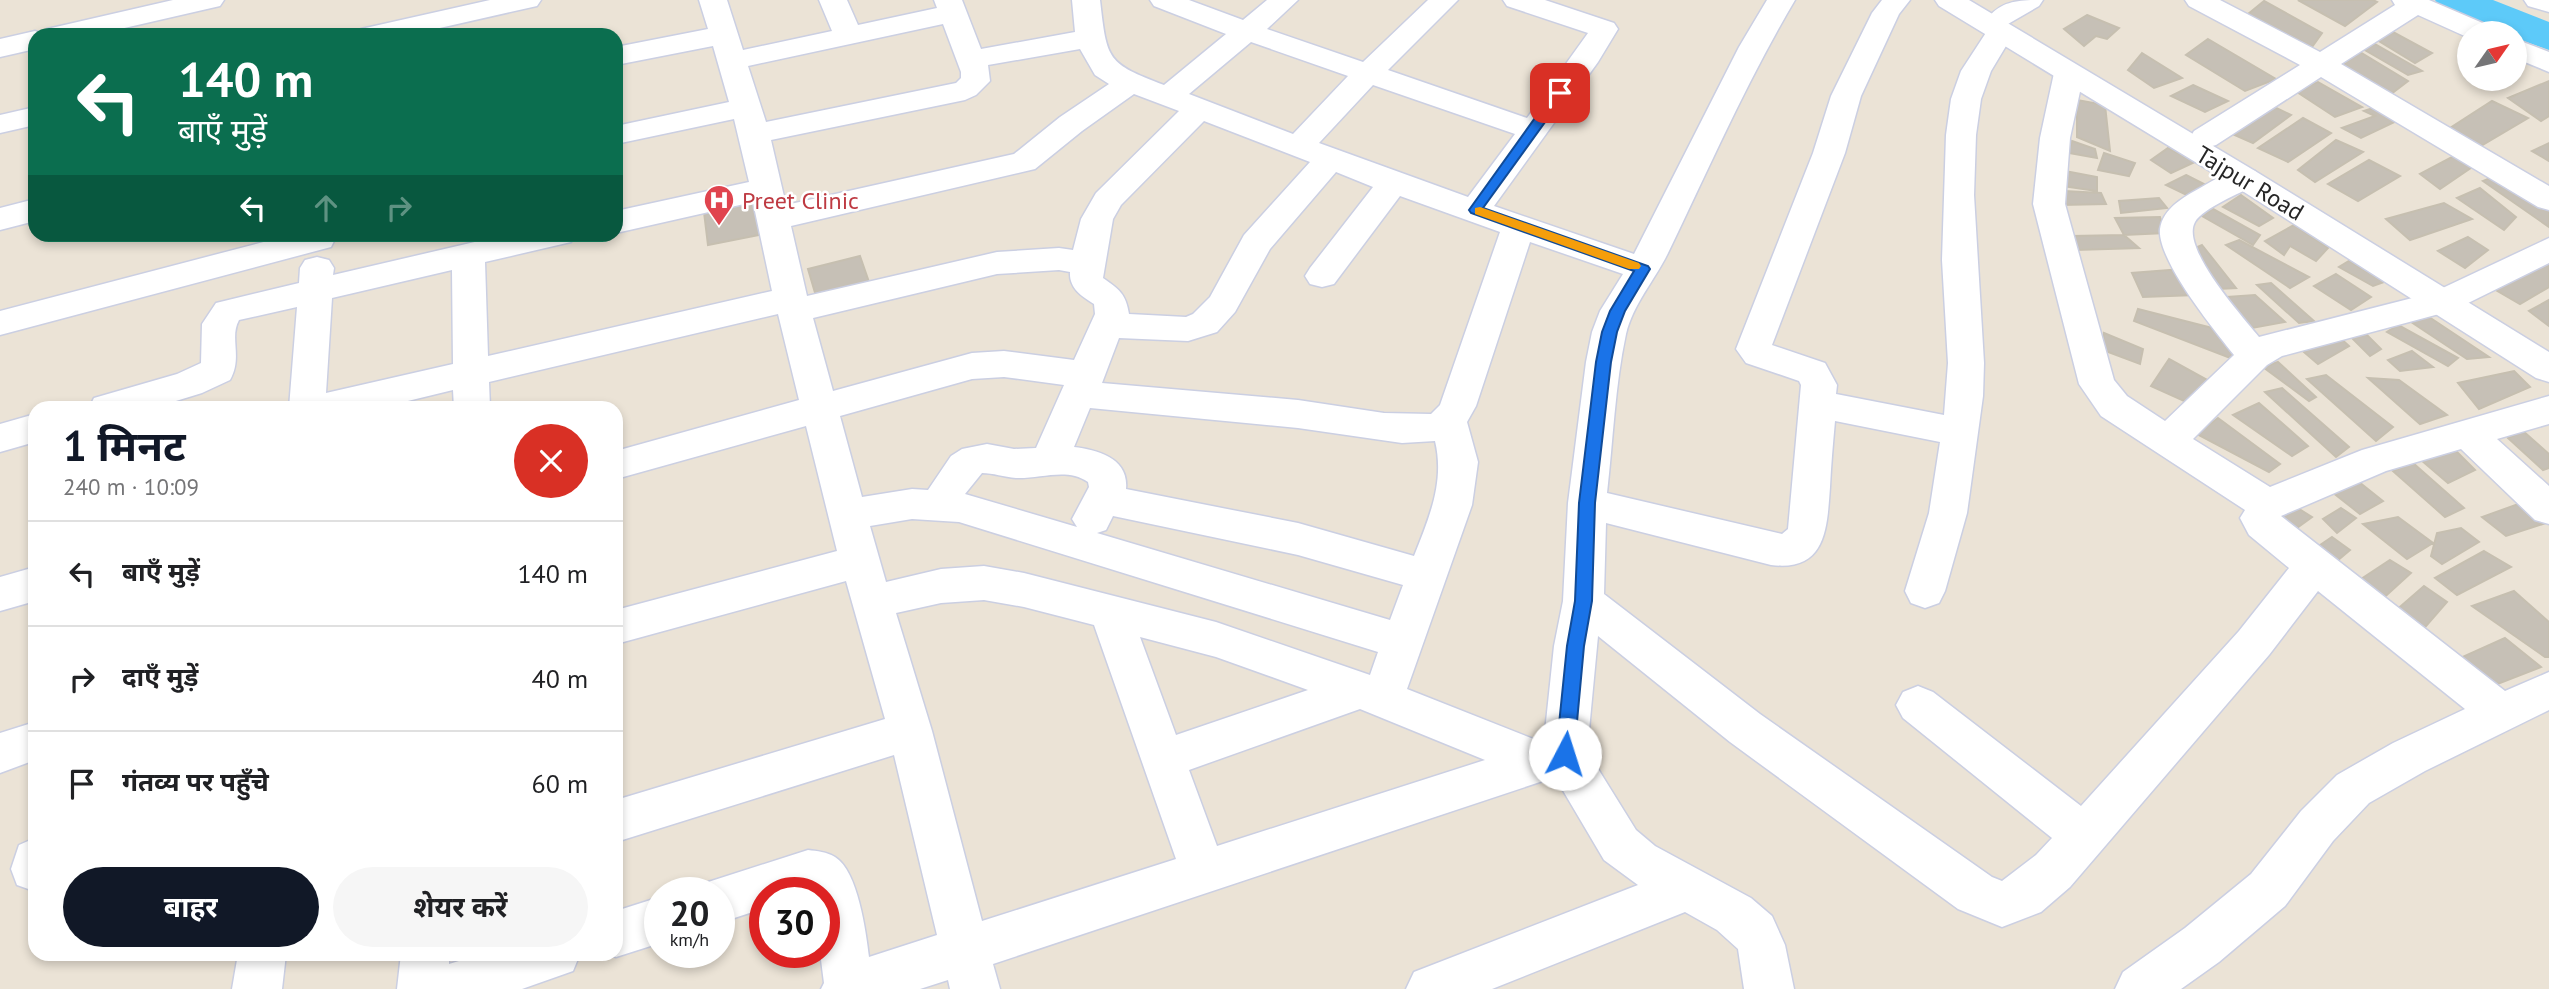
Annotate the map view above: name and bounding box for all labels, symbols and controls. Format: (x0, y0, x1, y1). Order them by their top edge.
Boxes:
north arrow (2457, 21, 2527, 91)
map controls (2457, 21, 2527, 91)
text: 140 m (178, 47, 313, 111)
icon: left (63, 56, 154, 147)
pin (1530, 63, 1590, 123)
icon: arrive (1541, 74, 1579, 112)
text: बाएँ मुड़ें (178, 109, 267, 151)
street label: Tajpur Road (2190, 139, 2310, 227)
hospital icon: Preet Clinic (702, 183, 736, 227)
place label: Preet Clinic (742, 185, 859, 216)
icon: left (234, 189, 272, 227)
icon: ahead (307, 189, 345, 227)
icon: right (380, 189, 418, 227)
text: 1 मिनट (63, 418, 186, 473)
button: close (514, 424, 588, 498)
text: 240 m · 10:09 (63, 472, 199, 501)
icon: left (63, 555, 101, 593)
text: बाएँ मुड़ें (122, 555, 200, 588)
text: 140 m (517, 557, 588, 590)
icon: right (63, 660, 101, 698)
text: दाएँ मुड़ें (122, 660, 198, 693)
text: 40 m (532, 662, 588, 695)
position arrow (1528, 717, 1602, 791)
icon: arrive (63, 765, 101, 803)
text: गंतव्य पर पहुँचे (122, 765, 269, 798)
text: 60 m (532, 767, 588, 800)
button: बाहर (63, 867, 319, 947)
button: शेयर करें (333, 867, 588, 947)
speed limit sign: 30 (749, 877, 840, 968)
text: 20 (670, 890, 709, 936)
text: km/h (670, 928, 709, 951)

